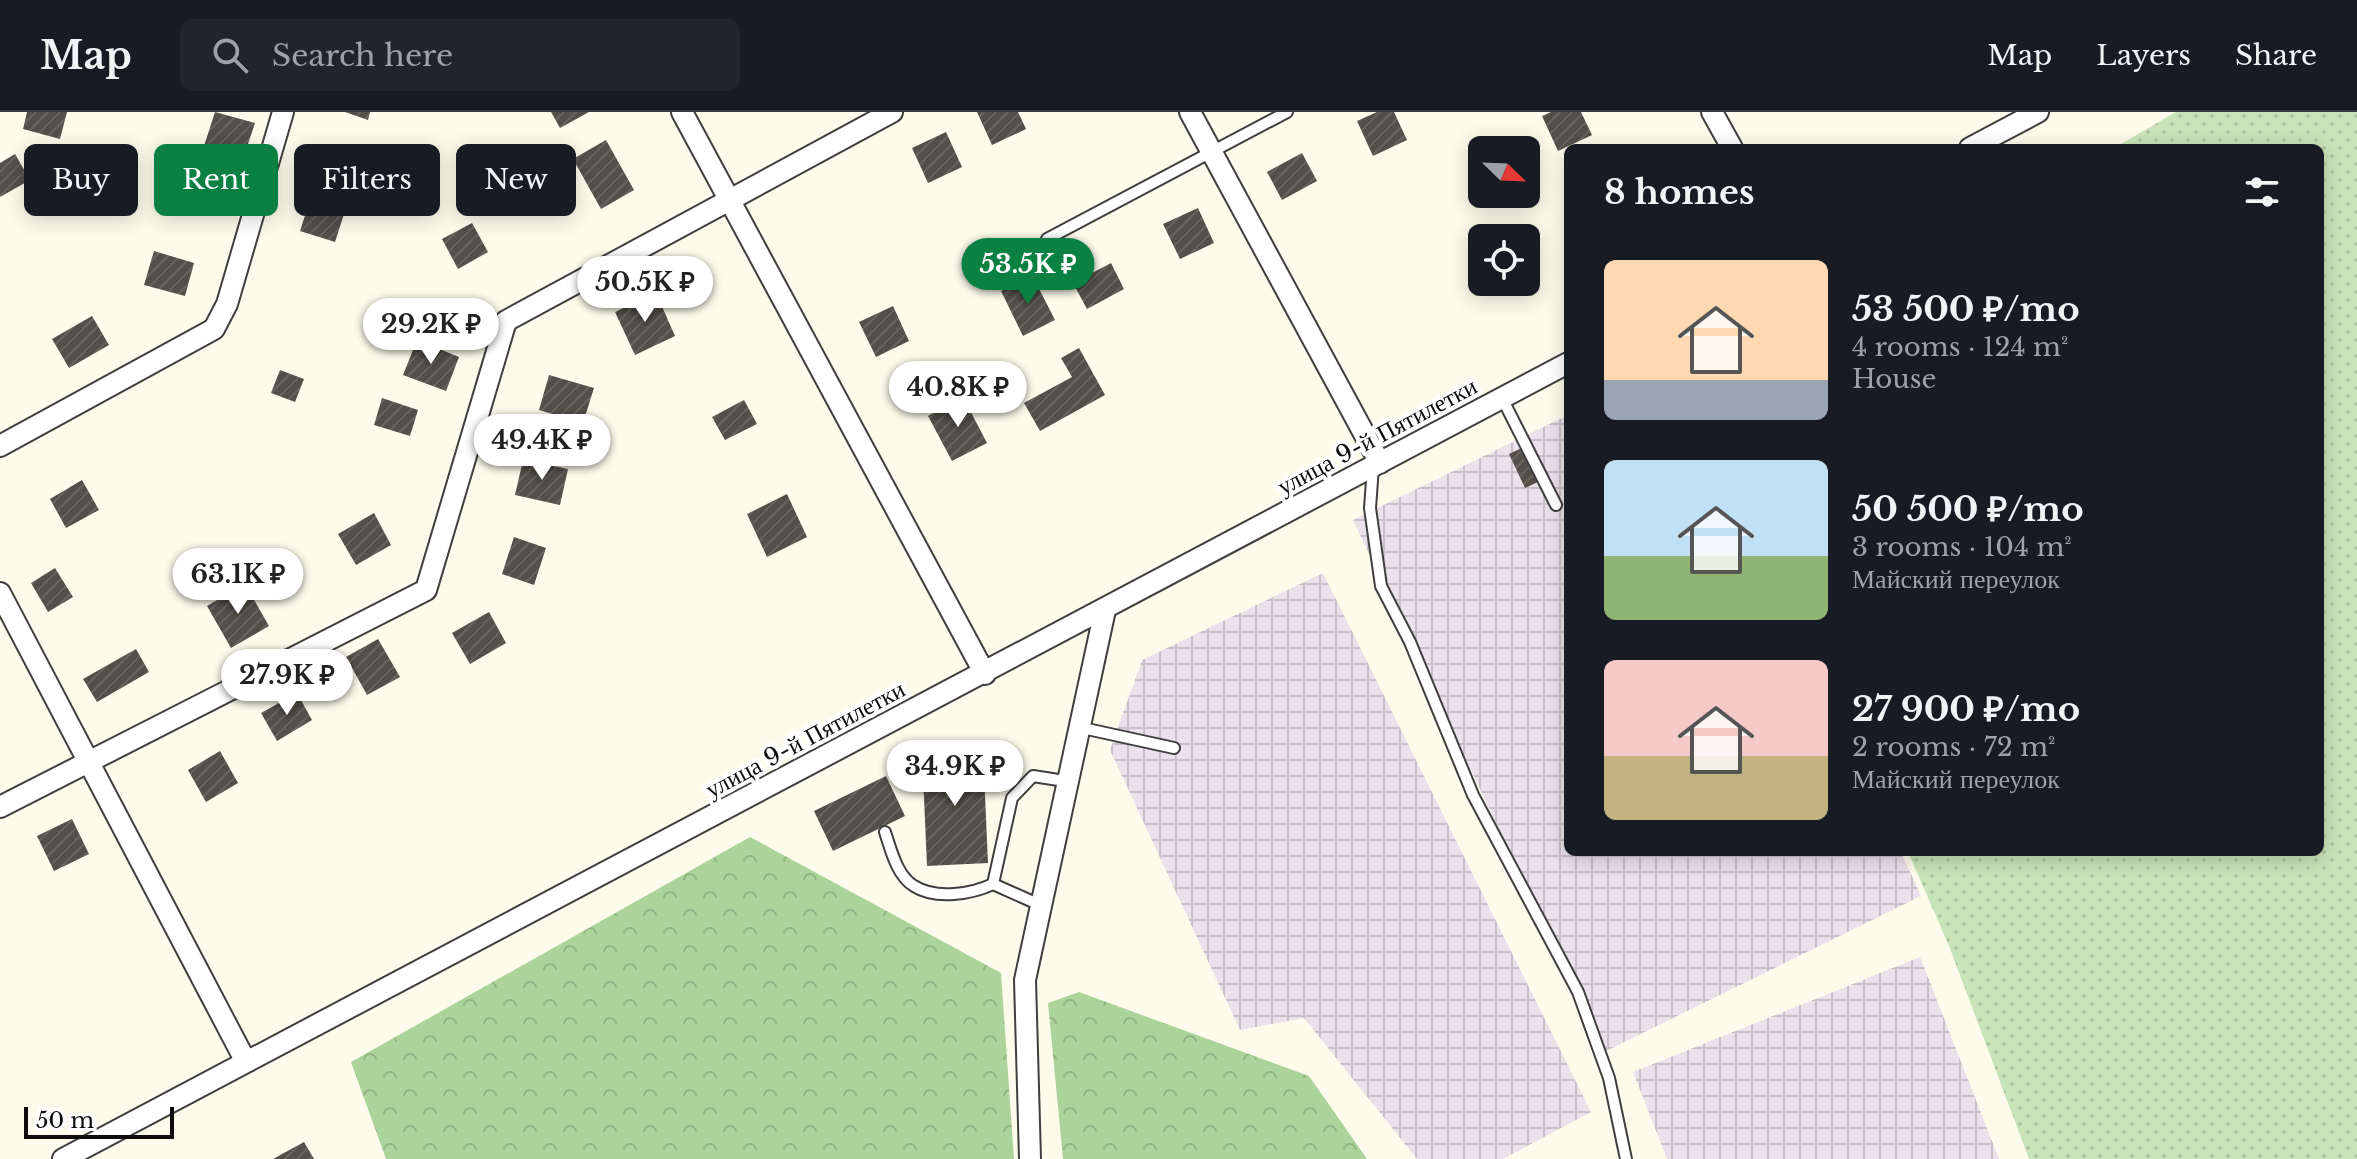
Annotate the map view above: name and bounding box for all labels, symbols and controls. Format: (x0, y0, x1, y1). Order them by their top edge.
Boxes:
search box (180, 19, 740, 91)
text: Map (40, 32, 132, 79)
icon: search (208, 33, 252, 77)
text: Search here (272, 37, 453, 74)
text: Map (1987, 38, 2052, 73)
text: Layers (2096, 38, 2191, 73)
text: Share (2235, 38, 2317, 73)
north arrow (1468, 136, 1540, 208)
map controls (1468, 136, 1540, 296)
chip: Buy (24, 144, 138, 216)
chip: Rent (154, 144, 278, 216)
chip: Filters (294, 144, 440, 216)
chip: New (456, 144, 576, 216)
icon: filters (2240, 170, 2284, 214)
text: 8 homes (1604, 171, 1755, 213)
button: locate (1468, 224, 1540, 296)
pin: 53.5K ₽ (954, 238, 1102, 306)
text: 53.5K ₽ (979, 248, 1077, 280)
pin: 50.5K ₽ (571, 256, 719, 324)
text: 50.5K ₽ (595, 266, 695, 298)
text: 53 500 ₽/mo (1852, 288, 2080, 330)
icon: home (1668, 292, 1764, 388)
pin: 29.2K ₽ (357, 298, 505, 366)
text: 29.2K ₽ (381, 308, 481, 340)
text: 4 rooms · 124 m² (1852, 331, 2068, 363)
pin: 40.8K ₽ (884, 361, 1032, 429)
text: House (1852, 363, 1936, 395)
text: 40.8K ₽ (907, 371, 1009, 403)
street label: улица 9-й Пятилетки (1272, 371, 1482, 501)
pin: 49.4K ₽ (468, 414, 616, 482)
text: 49.4K ₽ (492, 424, 592, 456)
text: 50 500 ₽/mo (1852, 488, 2084, 530)
icon: home (1668, 492, 1764, 588)
text: 3 rooms · 104 m² (1852, 531, 2072, 563)
pin: 63.1K ₽ (164, 548, 312, 616)
text: 63.1K ₽ (190, 558, 286, 590)
text: Майский переулок (1852, 563, 2060, 595)
pin: 27.9K ₽ (213, 649, 361, 717)
text: 27.9K ₽ (239, 659, 335, 691)
street label: улица 9-й Пятилетки (700, 674, 910, 804)
text: 27 900 ₽/mo (1852, 688, 2080, 730)
icon: home (1668, 692, 1764, 788)
text: 2 rooms · 72 m² (1852, 731, 2055, 763)
pin: 34.9K ₽ (881, 740, 1029, 808)
text: 34.9K ₽ (905, 750, 1005, 782)
text: Майский переулок (1852, 763, 2060, 795)
scale bar (24, 1103, 174, 1139)
text: 50 m (36, 1107, 94, 1134)

